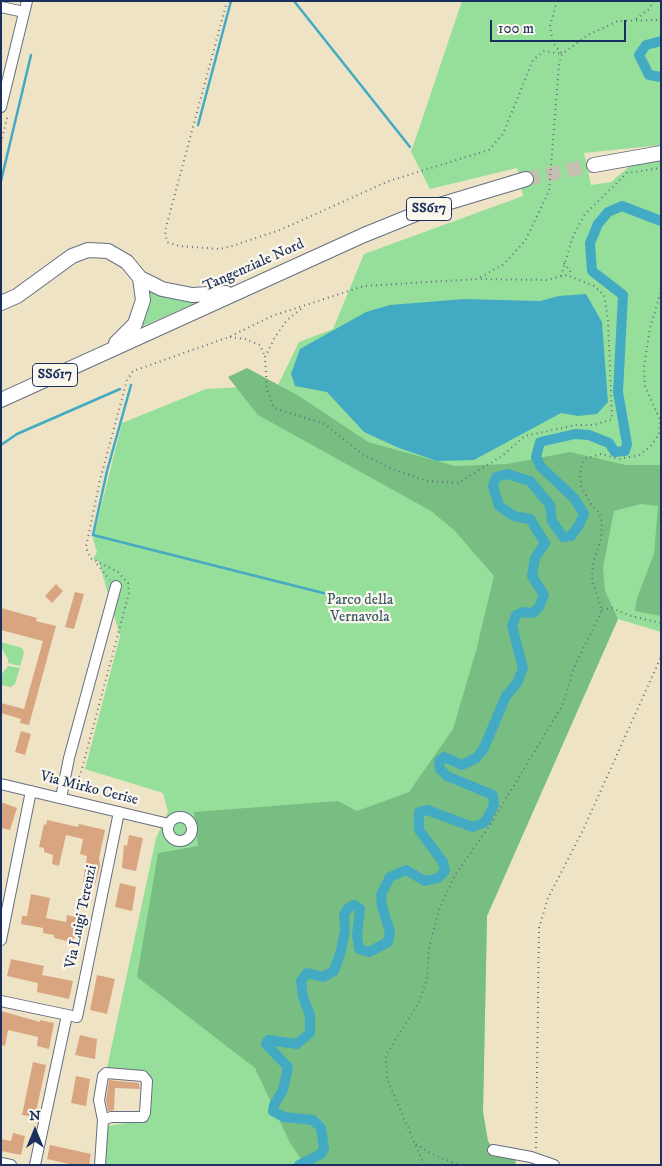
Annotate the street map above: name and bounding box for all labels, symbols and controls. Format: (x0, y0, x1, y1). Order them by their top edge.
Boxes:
scale bar (492, 10, 628, 42)
text: 100 m (498, 19, 534, 38)
road number: SS617 (406, 198, 452, 220)
street label: Tangenziale Nord (201, 236, 307, 296)
road number: SS617 (32, 364, 78, 386)
park label: Parco della Vernavola (327, 592, 393, 627)
street label: Via Mirko Cerise (38, 768, 140, 810)
street label: Via Luigi Terenzi (62, 864, 102, 970)
north arrow (10, 1106, 60, 1156)
text: N (29, 1107, 41, 1125)

